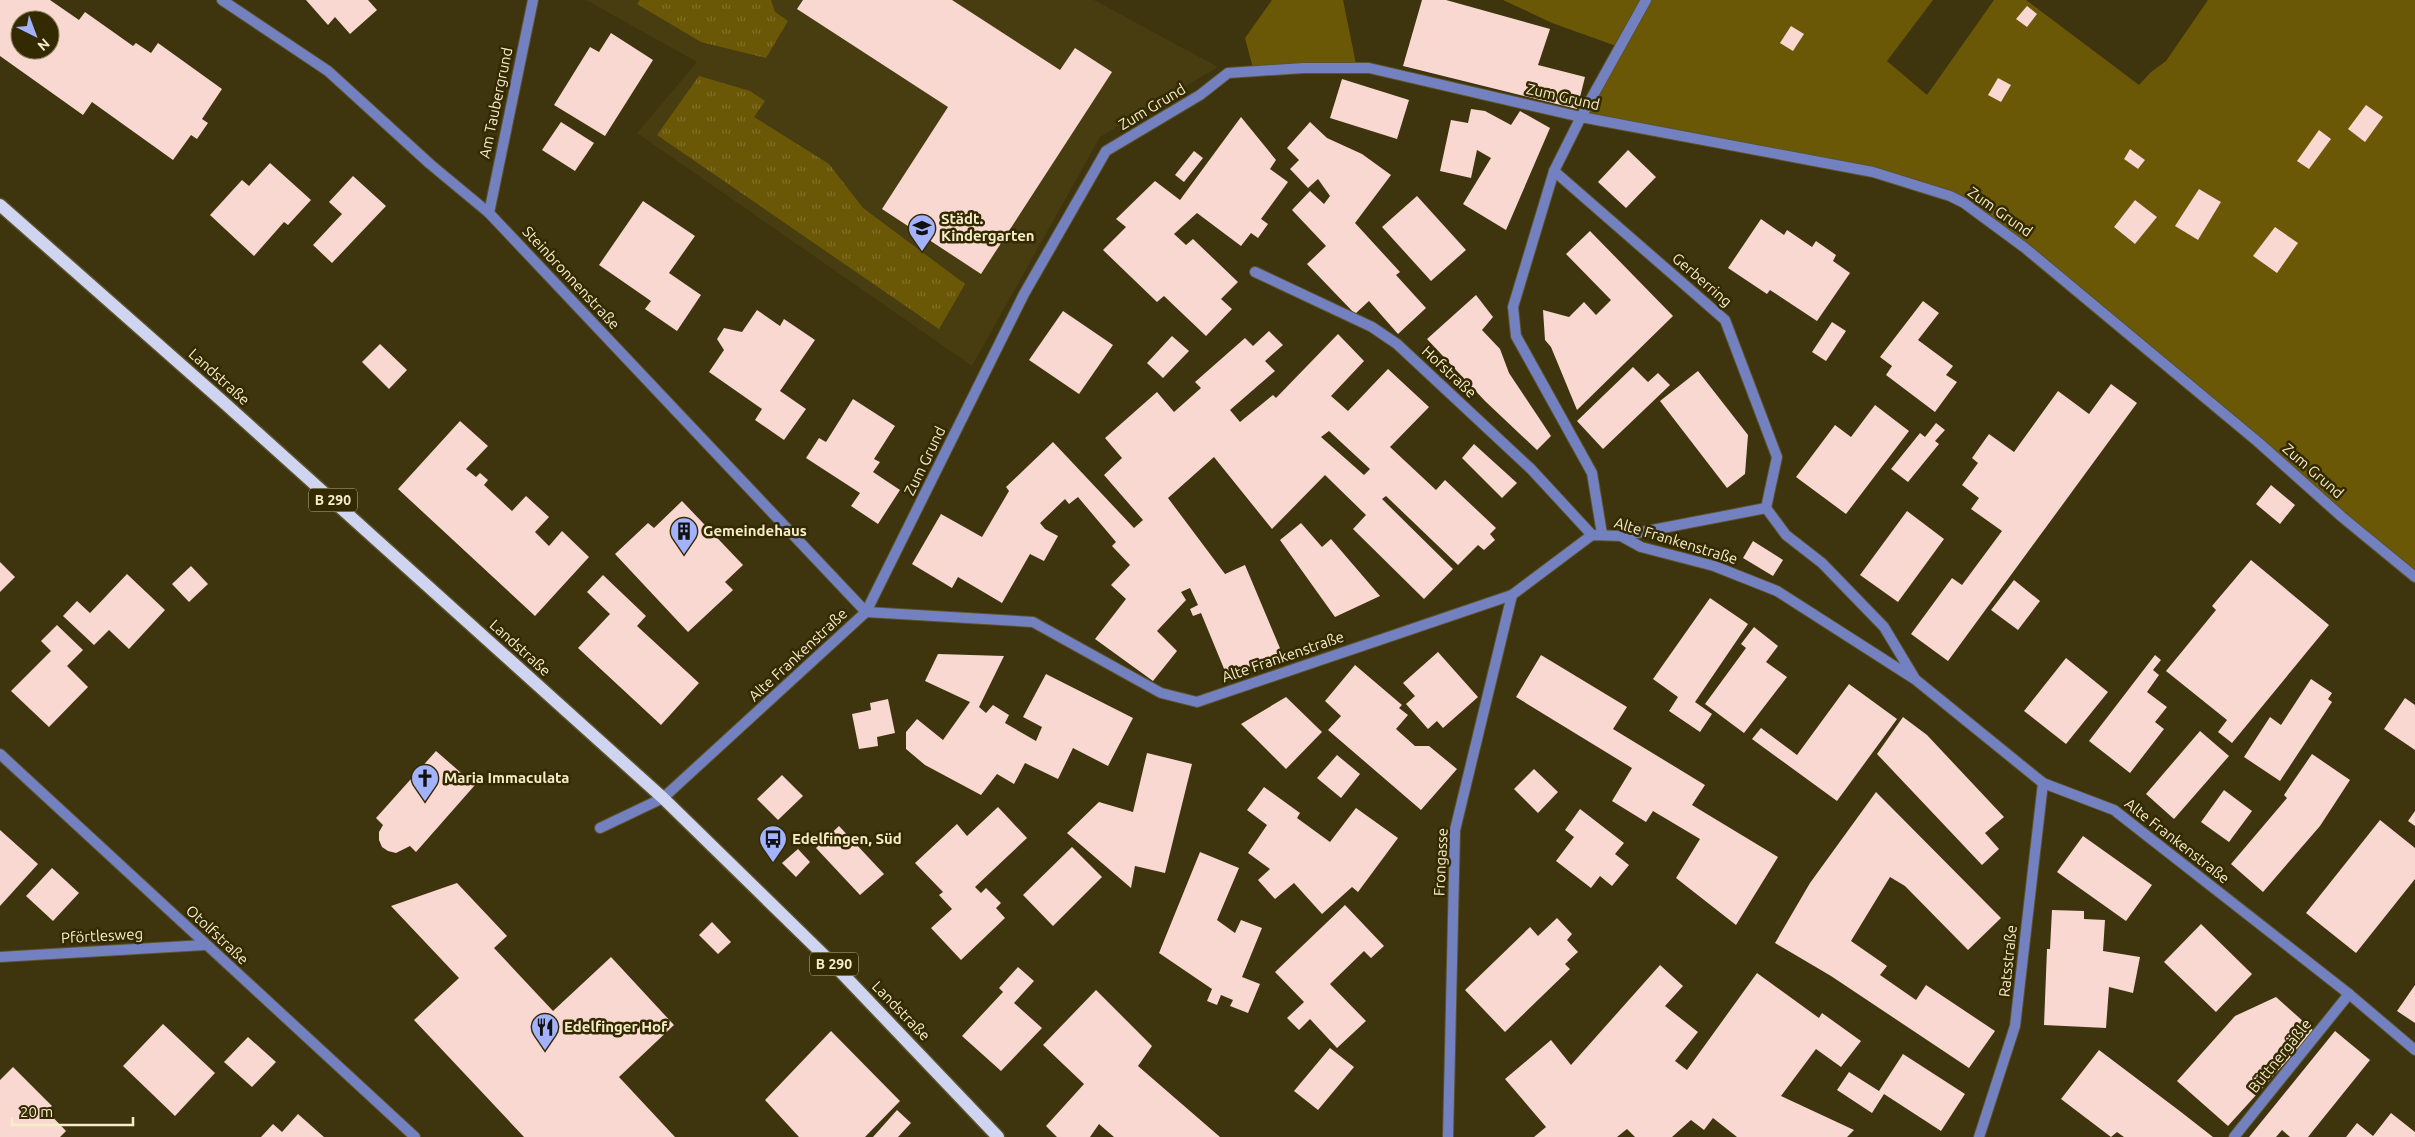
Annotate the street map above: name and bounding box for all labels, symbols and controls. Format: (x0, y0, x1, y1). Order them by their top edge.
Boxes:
north arrow (10, 10, 60, 60)
text: N (34, 35, 53, 54)
street label: Am Taubergrund (475, 46, 516, 160)
street label: Zum Grund (1115, 80, 1188, 133)
street label: Zum Grund (1525, 80, 1602, 113)
street label: Zum Grund (1965, 183, 2036, 240)
place label: Städt. Kindergarten (941, 210, 1035, 244)
school or university icon: Städt. Kindergarten (907, 213, 937, 252)
street label: Steinbronnenstraße (519, 223, 623, 333)
street label: Gerberring (1669, 249, 1736, 310)
street label: Hofstraße (1419, 342, 1480, 401)
street label: Landstraße (185, 345, 253, 408)
street label: Zum Grund (900, 423, 949, 498)
street label: Zum Grund (2279, 440, 2347, 502)
road number: B 290 (309, 488, 357, 512)
street label: Alte Frankenstraße (1612, 514, 1740, 567)
building icon: Gemeindehaus (669, 516, 699, 555)
place label: Gemeindehaus (703, 522, 807, 539)
street label: Alte Frankenstraße (745, 605, 850, 705)
street label: Landstraße (486, 616, 554, 679)
street label: Alte Frankenstraße (1219, 628, 1346, 685)
church icon: Maria Immaculata (410, 763, 440, 802)
place label: Maria Immaculata (444, 769, 569, 786)
street label: Alte Frankenstraße (2122, 794, 2233, 887)
bus stop icon: Edelfingen, Süd (758, 824, 788, 863)
street label: Frongasse (1430, 827, 1451, 897)
place label: Edelfingen, Süd (792, 830, 902, 847)
street label: Otolfstraße (183, 901, 252, 968)
street label: Ratsstraße (1995, 924, 2020, 998)
street label: Pförtlesweg (60, 925, 144, 946)
road number: B 290 (810, 952, 858, 976)
street label: Landstraße (869, 977, 934, 1044)
restaurant icon: Edelfinger Hof (530, 1012, 560, 1051)
street label: Büttnergäßle (2245, 1015, 2315, 1096)
place label: Edelfinger Hof (564, 1018, 668, 1035)
scale bar (12, 1094, 134, 1126)
text: 20 m (20, 1103, 53, 1120)

